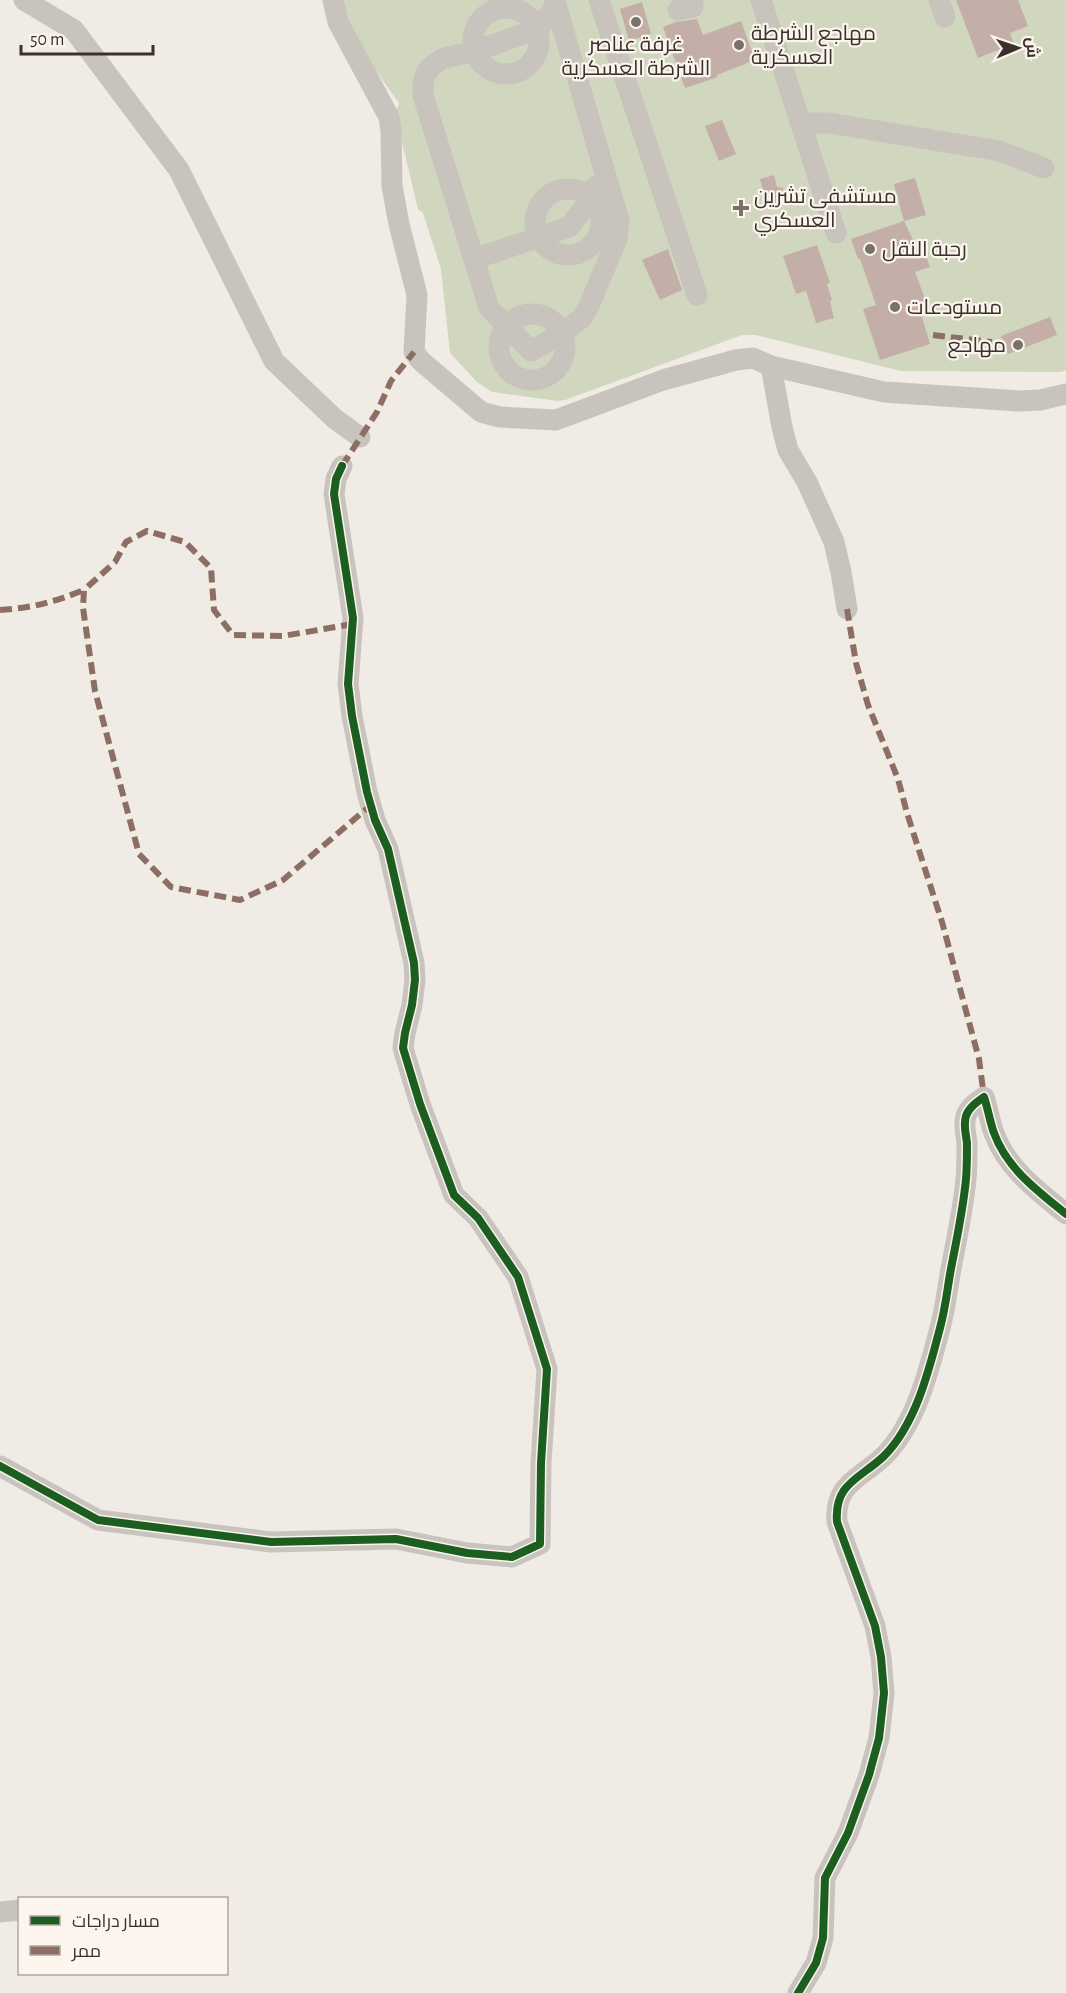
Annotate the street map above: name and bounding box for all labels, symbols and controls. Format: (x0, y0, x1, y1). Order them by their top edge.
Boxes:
marker: غرفة عناصر الشرطة العسكرية (629, 15, 643, 29)
scale bar (21, 18, 153, 56)
north arrow (988, 18, 1048, 78)
place label: مهاجع الشرطة العسكرية (751, 23, 876, 69)
text: 50 m (30, 31, 64, 49)
place label: غرفة عناصر الشرطة العسكرية (561, 34, 711, 80)
text: ش (1023, 37, 1041, 58)
marker: مهاجع الشرطة العسكرية (732, 38, 746, 52)
place label: مستشفى تشرين العسكري (754, 186, 897, 236)
marker: مستشفى تشرين العسكري (732, 199, 750, 217)
place label: رحبة النقل (882, 239, 967, 262)
marker: رحبة النقل (863, 242, 877, 256)
place label: مستودعات (907, 297, 1002, 319)
marker: مستودعات (888, 300, 902, 314)
place label: مهاجع (948, 335, 1006, 359)
marker: مهاجع (1011, 338, 1025, 352)
legend (18, 1897, 228, 1975)
text: مسار دراجات (72, 1913, 160, 1932)
text: ممر (71, 1943, 101, 1962)

